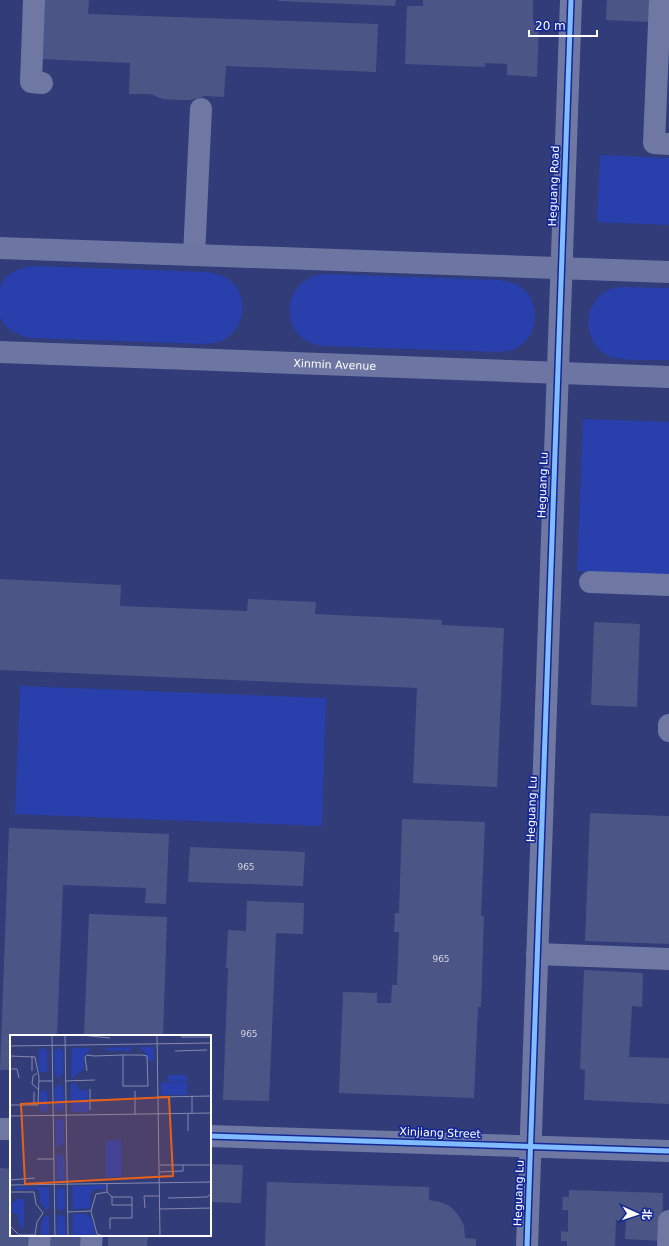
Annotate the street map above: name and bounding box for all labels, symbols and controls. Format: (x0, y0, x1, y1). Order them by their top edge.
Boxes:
scale bar (529, 12, 597, 38)
text: 20 m (535, 19, 566, 33)
street label: Heguang Road (546, 145, 562, 227)
street label: Xinmin Avenue (293, 356, 377, 373)
street label: Heguang Lu (535, 452, 551, 518)
street label: Heguang Lu (524, 776, 540, 842)
house number: 965 (237, 862, 255, 872)
house number: 965 (432, 954, 450, 964)
house number: 965 (240, 1029, 258, 1039)
inset map (10, 1035, 211, 1236)
street label: Xinjiang Street (399, 1125, 482, 1141)
street label: Heguang Lu (511, 1160, 527, 1226)
north arrow (617, 1194, 657, 1234)
text: 北 (640, 1209, 653, 1220)

